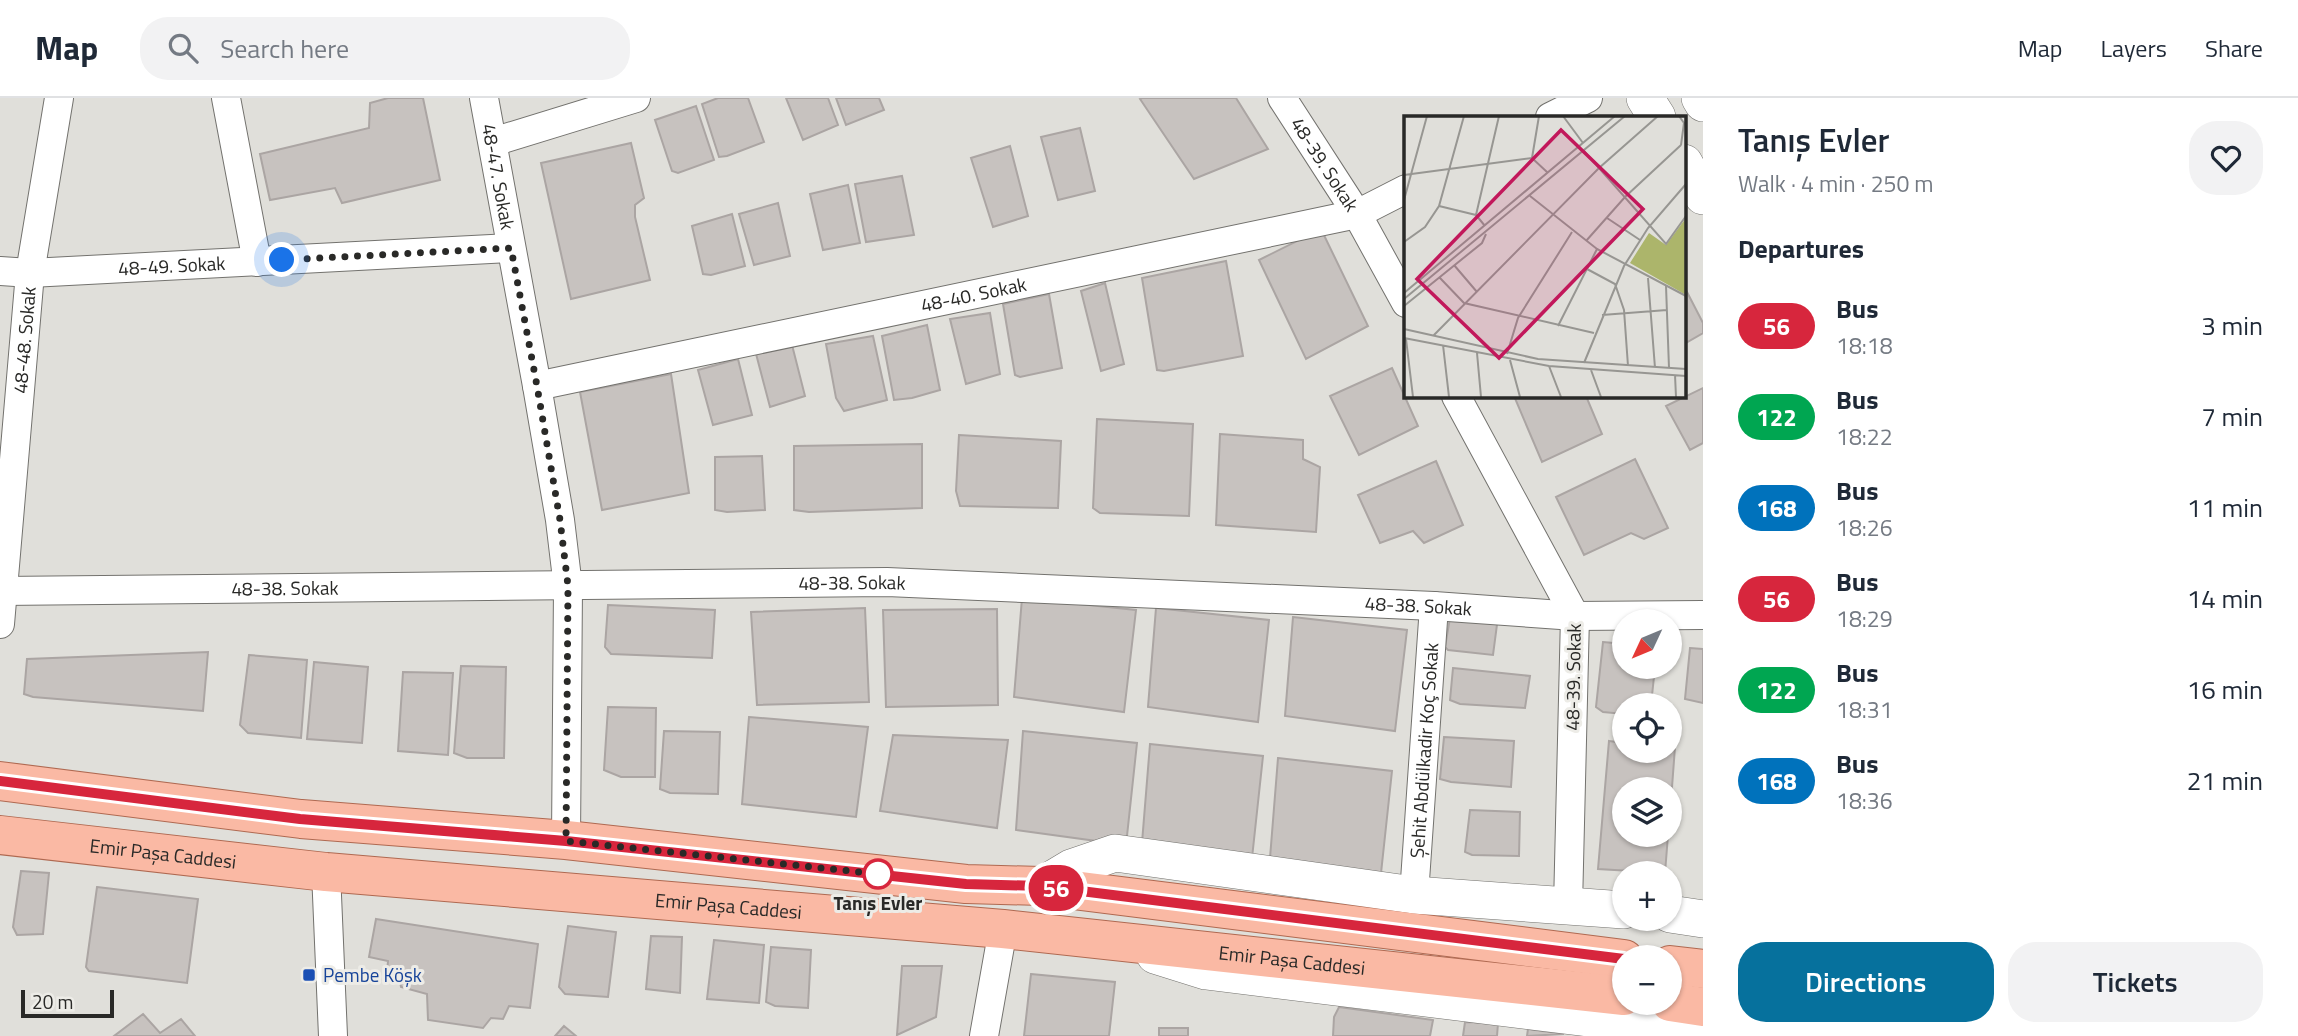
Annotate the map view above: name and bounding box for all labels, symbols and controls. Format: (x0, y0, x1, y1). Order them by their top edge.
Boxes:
search box (140, 17, 630, 80)
text: Map (35, 23, 98, 73)
icon: search (164, 29, 202, 67)
text: Search here (220, 29, 349, 68)
text: Map (2018, 30, 2063, 66)
text: Layers (2101, 30, 2167, 66)
text: Share (2205, 30, 2263, 66)
street label: 48-39. Sokak (1284, 111, 1367, 217)
text: Tanış Evler (1738, 115, 1890, 165)
inset map (1404, 116, 1686, 397)
street label: 48-47. Sokak (475, 121, 523, 232)
button: heart (2189, 121, 2263, 195)
text: Walk · 4 min · 250 m (1738, 166, 1934, 201)
text: Departures (1738, 229, 1864, 268)
your location (264, 242, 299, 277)
street label: 48-49. Sokak (117, 248, 226, 282)
street label: 48-40. Sokak (918, 269, 1029, 319)
street label: 48-48. Sokak (5, 285, 43, 395)
text: Bus (1836, 289, 1878, 328)
text: 3 min (2201, 306, 2263, 345)
text: 56 (1763, 308, 1790, 344)
text: 18:18 (1836, 328, 1893, 363)
text: Bus (1836, 380, 1878, 419)
text: 7 min (2201, 397, 2263, 436)
text: 122 (1756, 399, 1797, 435)
text: 18:22 (1836, 419, 1893, 454)
text: Bus (1836, 471, 1878, 510)
text: 11 min (2187, 488, 2263, 527)
text: 168 (1756, 490, 1797, 526)
text: 18:26 (1836, 510, 1893, 545)
text: Bus (1836, 562, 1878, 601)
street label: 48-38. Sokak (798, 567, 906, 597)
street label: 48-38. Sokak (231, 573, 339, 603)
text: 14 min (2187, 579, 2263, 618)
text: 56 (1763, 581, 1790, 617)
street label: 48-38. Sokak (1364, 588, 1473, 623)
text: 18:29 (1836, 601, 1893, 636)
north arrow (1612, 609, 1682, 679)
map controls (1612, 609, 1682, 1015)
street label: 48-39. Sokak (1557, 623, 1588, 731)
street label: Şehit Abdülkadir Koç Sokak (1402, 642, 1445, 859)
text: Bus (1836, 653, 1878, 692)
text: 16 min (2187, 670, 2263, 709)
text: 122 (1756, 672, 1797, 708)
text: 18:31 (1836, 692, 1893, 727)
button: locate (1612, 693, 1682, 763)
text: Bus (1836, 744, 1878, 783)
text: 21 min (2187, 761, 2263, 800)
text: 168 (1756, 763, 1797, 799)
button: layers (1612, 777, 1682, 847)
text: 18:36 (1836, 783, 1893, 818)
street label: Emir Paşa Caddesi (88, 830, 238, 876)
marker: Tanış Evler (863, 859, 893, 889)
button: + (1612, 861, 1682, 931)
line badge: 56 (1024, 865, 1088, 911)
text: 56 (1043, 870, 1069, 906)
street label: Emir Paşa Caddesi (654, 885, 803, 926)
place label: Tanış Evler (834, 888, 922, 917)
street label: Emir Paşa Caddesi (1217, 937, 1367, 982)
button: Directions (1738, 942, 1994, 1022)
button: Tickets (2008, 942, 2263, 1022)
button: − (1612, 945, 1682, 1015)
place label: Pembe Köşk (323, 960, 422, 989)
marker: Pembe Köşk (301, 967, 317, 983)
scale bar (21, 987, 114, 1019)
text: 20 m (32, 987, 73, 1016)

